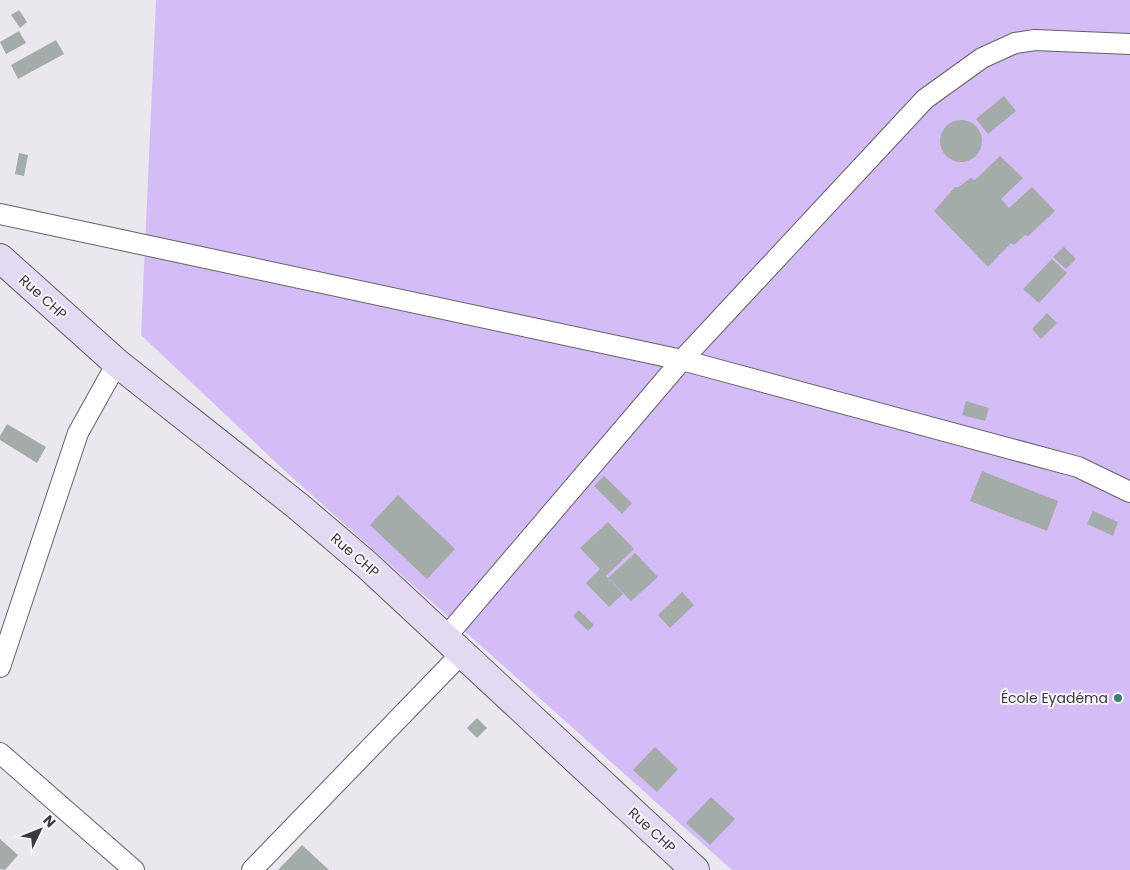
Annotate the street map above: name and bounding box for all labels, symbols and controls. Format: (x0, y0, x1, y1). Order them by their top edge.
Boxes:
street label: Rue CHP (15, 270, 71, 324)
street label: Rue CHP (326, 528, 384, 582)
place label: École Eyadéma (1001, 688, 1108, 708)
marker: École Eyadéma (1112, 692, 1124, 704)
street label: Rue CHP (624, 803, 680, 857)
north arrow (15, 805, 65, 855)
text: N (39, 810, 60, 832)

